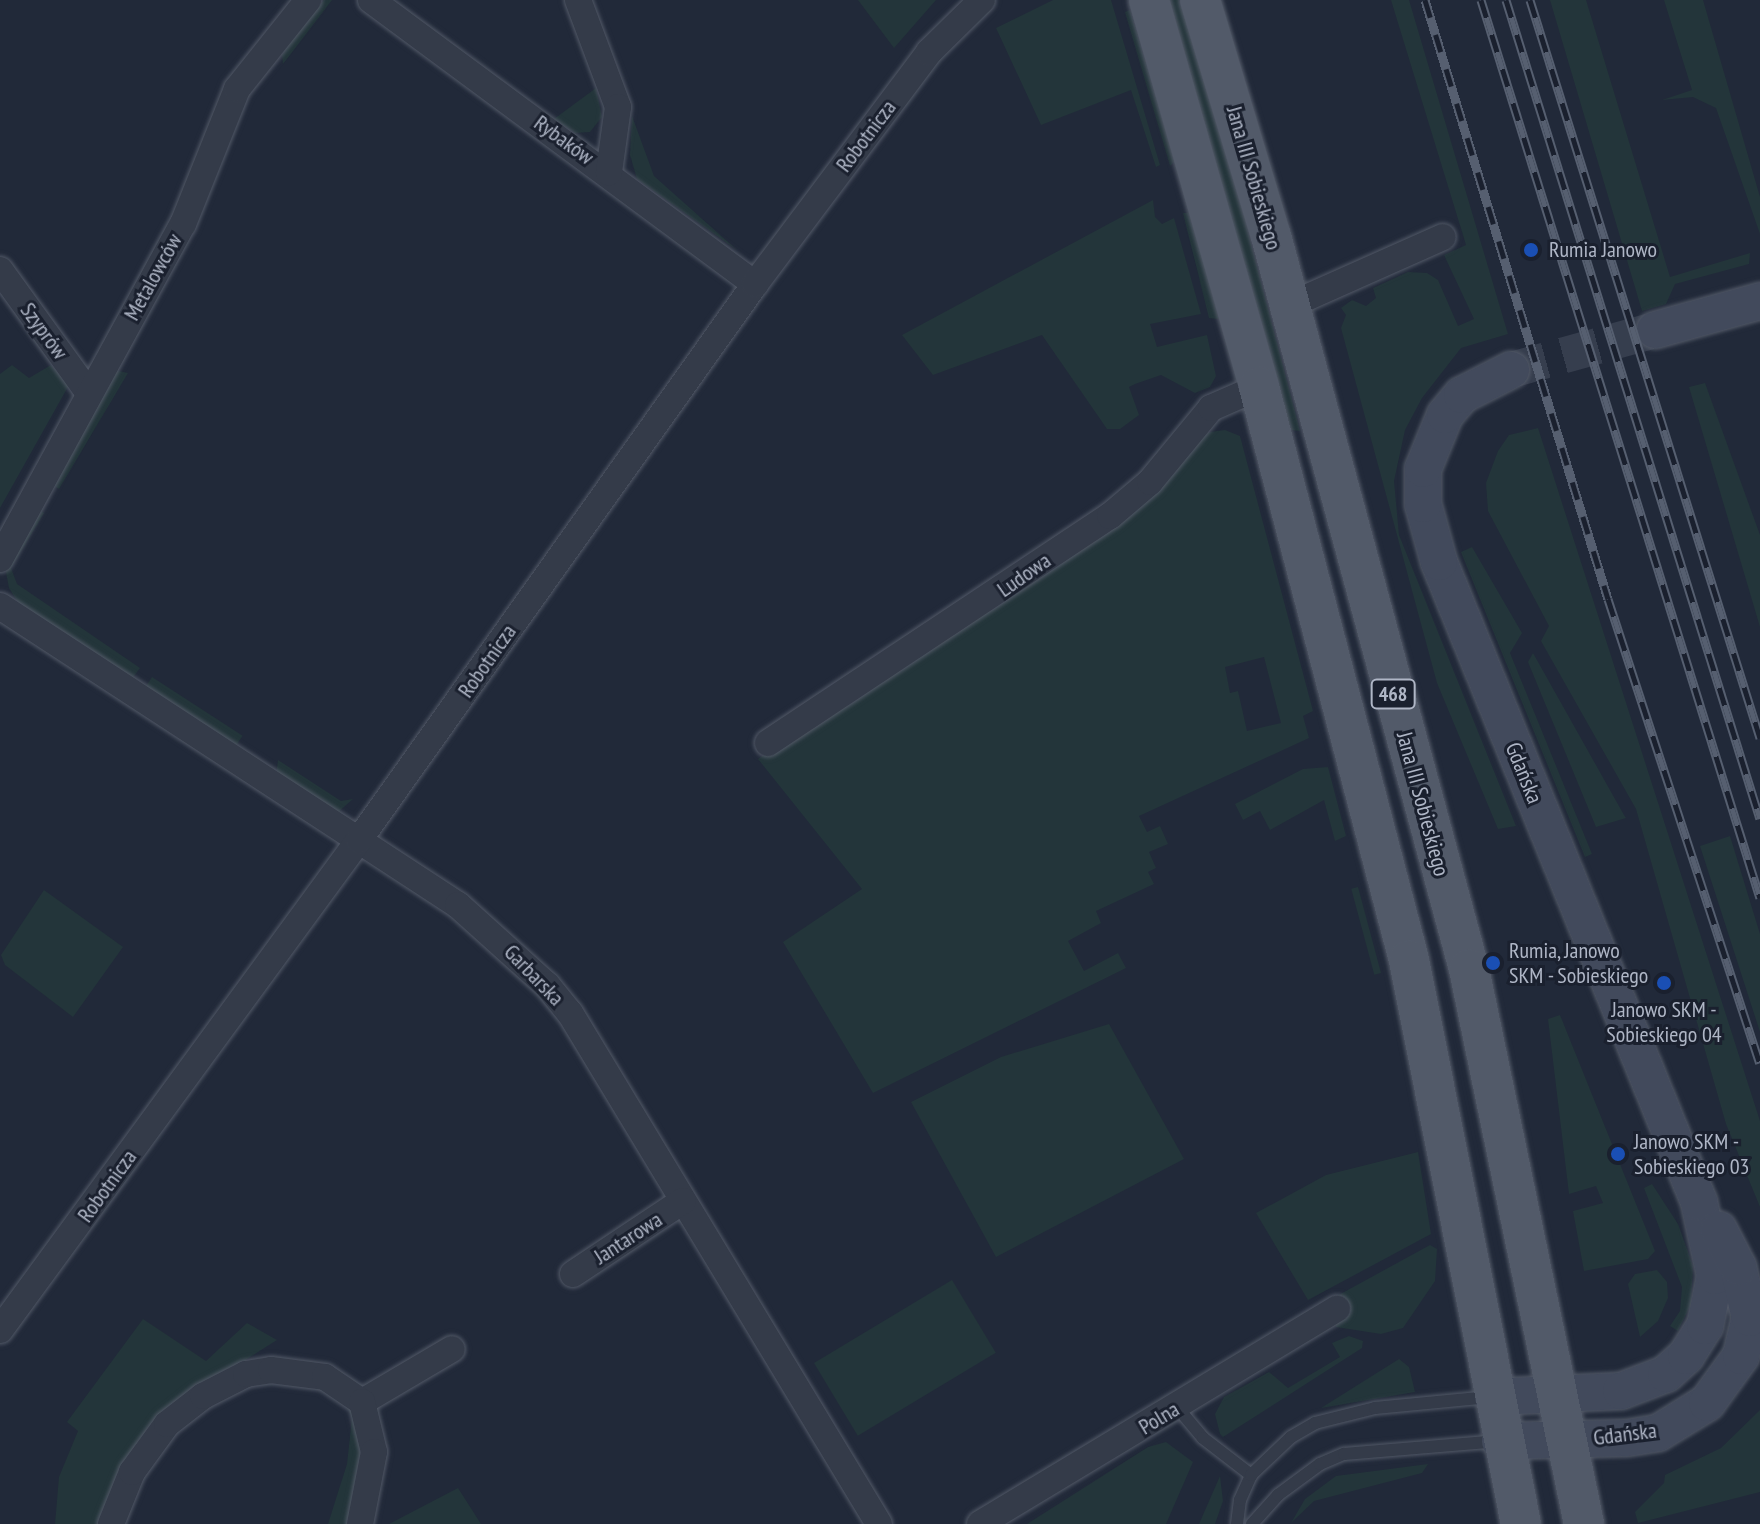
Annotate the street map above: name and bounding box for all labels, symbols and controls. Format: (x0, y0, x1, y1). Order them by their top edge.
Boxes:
street label: Robotnicza (830, 95, 902, 177)
street label: Jana III Sobieskiego (1221, 103, 1287, 253)
street label: Rybaków (529, 110, 599, 170)
street label: Metalowców (118, 229, 188, 325)
place label: Rumia Janowo (1549, 237, 1657, 263)
marker: Rumia Janowo (1520, 239, 1542, 261)
street label: Szyprów (15, 298, 73, 364)
street label: Ludowa (992, 547, 1056, 603)
street label: Robotnicza (452, 619, 522, 703)
road number: 468 (1369, 678, 1417, 710)
street label: Jana III Sobieskiego (1391, 729, 1455, 879)
street label: Gdańska (1500, 739, 1548, 807)
place label: Rumia, Janowo SKM - Sobieskiego (1509, 937, 1650, 988)
street label: Garbarska (499, 939, 569, 1011)
marker: Rumia, Janowo SKM - Sobieskiego (1484, 954, 1502, 972)
marker: Janowo SKM - Sobieskiego 04 (1655, 974, 1673, 992)
place label: Janowo SKM - Sobieskiego 04 (1606, 996, 1722, 1048)
place label: Janowo SKM - Sobieskiego 03 (1634, 1128, 1749, 1180)
street label: Robotnicza (72, 1145, 142, 1227)
marker: Janowo SKM - Sobieskiego 03 (1609, 1145, 1627, 1163)
street label: Jantarowa (589, 1206, 667, 1270)
street label: Polna (1134, 1396, 1184, 1440)
street label: Gdańska (1592, 1417, 1658, 1451)

